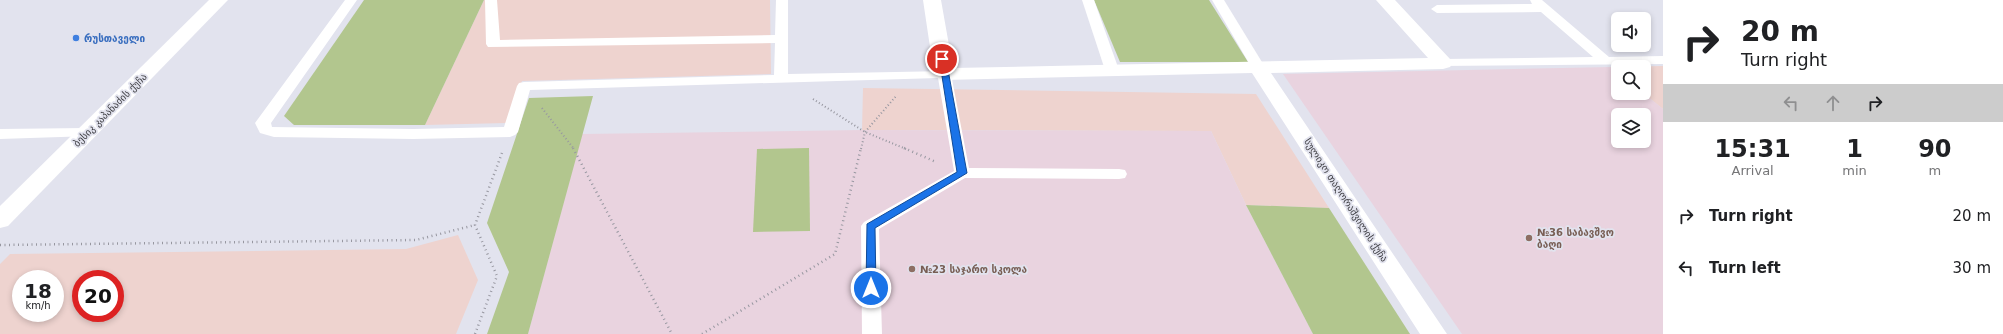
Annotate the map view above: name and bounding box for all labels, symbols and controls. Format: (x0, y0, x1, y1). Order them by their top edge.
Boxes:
map controls (1611, 12, 1651, 148)
button: sound (1611, 12, 1651, 52)
text: 20 m (1741, 15, 1819, 48)
icon: right (1675, 16, 1727, 68)
marker: რუსთაველი (71, 33, 81, 43)
place label: რუსთაველი (84, 33, 146, 44)
pin (925, 42, 959, 76)
icon: arrive (931, 48, 953, 70)
text: Turn right (1741, 49, 1827, 70)
button: search (1611, 60, 1651, 100)
street label: ბესიკ კაპანაძის ქუჩა (71, 71, 150, 150)
icon: left (1780, 92, 1802, 114)
icon: ahead (1822, 92, 1844, 114)
icon: right (1864, 92, 1886, 114)
button: layers (1611, 108, 1651, 148)
text: 15:31 (1714, 135, 1791, 163)
text: 1 (1846, 135, 1863, 163)
text: 90 (1918, 135, 1952, 163)
street label: სულიკო თაღორაშვილის ქუჩა (1301, 136, 1390, 264)
text: Arrival (1731, 163, 1774, 178)
text: min (1842, 163, 1867, 178)
text: m (1929, 163, 1941, 178)
icon: right (1675, 205, 1697, 227)
text: Turn right (1709, 207, 1793, 225)
text: 20 m (1953, 207, 1991, 225)
place label: №36 საბავშვო ბაღი (1537, 227, 1614, 250)
marker: №36 საბავშვო ბაღი (1524, 233, 1534, 243)
icon: left (1675, 257, 1697, 279)
text: Turn left (1709, 259, 1781, 277)
text: 30 m (1953, 259, 1991, 277)
marker: №23 საჯარო სკოლა (907, 264, 917, 274)
place label: №23 საჯარო სკოლა (920, 264, 1028, 275)
position arrow (850, 267, 892, 309)
speed limit sign: 20 (72, 270, 124, 322)
text: 18 (24, 279, 52, 303)
text: km/h (25, 300, 51, 311)

